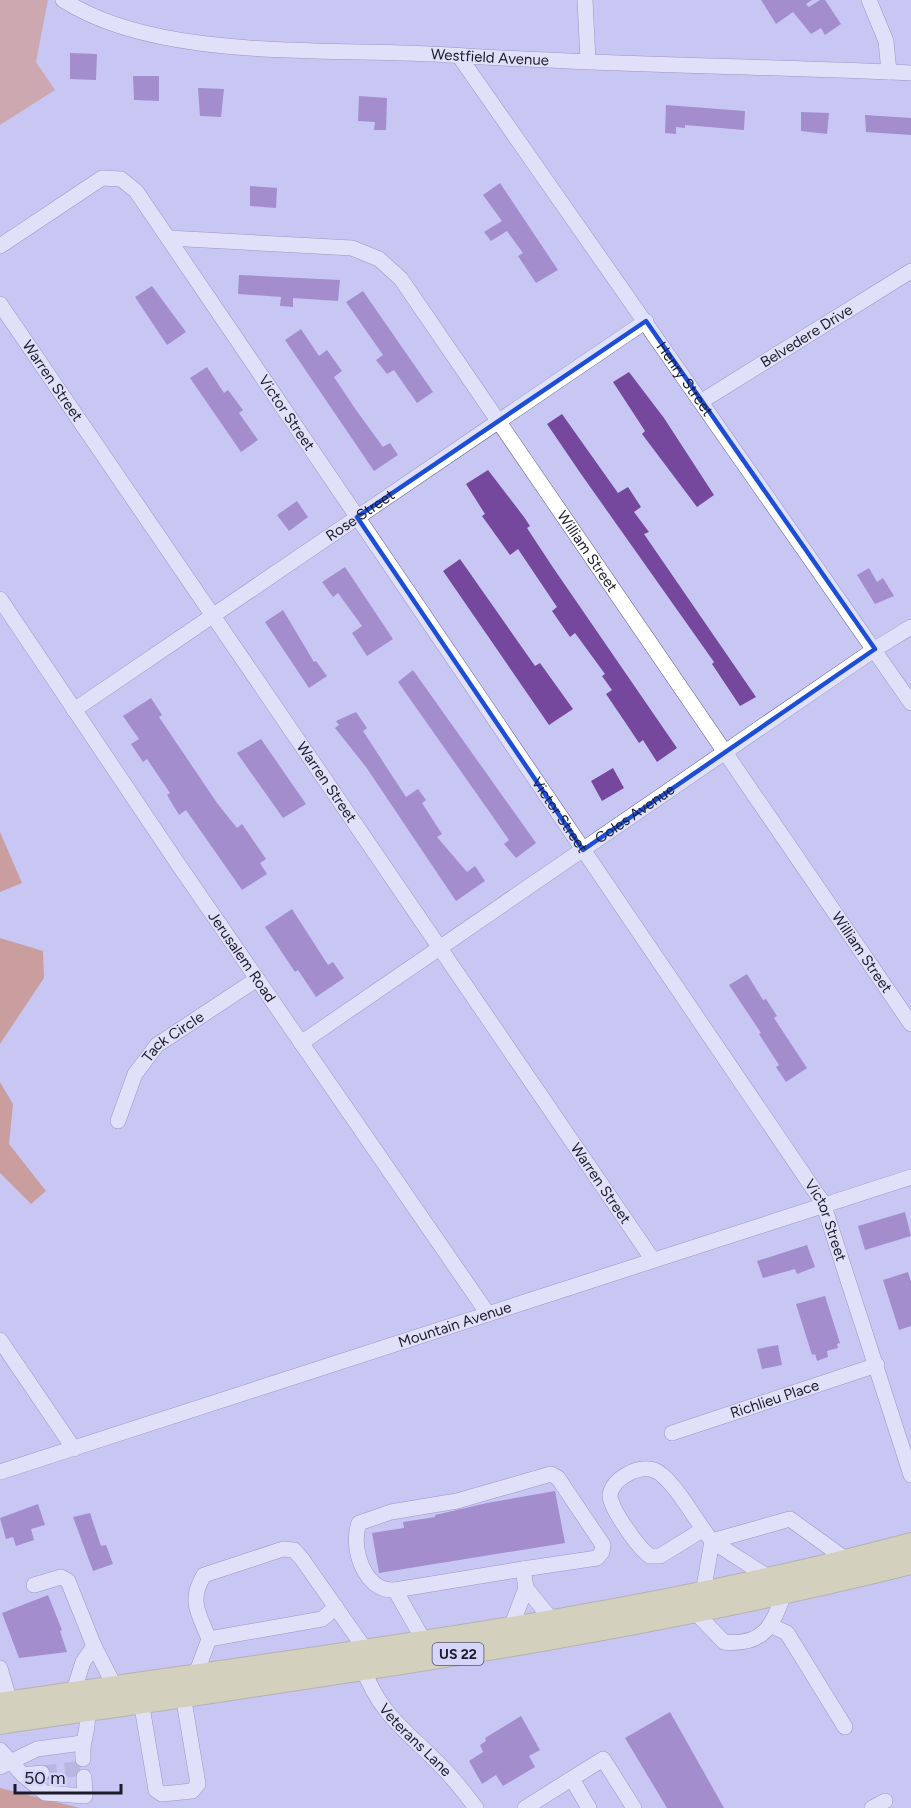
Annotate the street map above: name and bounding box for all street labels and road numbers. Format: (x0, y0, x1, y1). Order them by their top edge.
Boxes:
street label: Westfield Avenue (430, 45, 549, 69)
street label: Belvedere Drive (757, 301, 856, 371)
street label: Warren Street (19, 337, 87, 425)
street label: Henry Street (652, 338, 717, 420)
street label: Victor Street (255, 372, 319, 454)
street label: Rose Street (322, 486, 398, 545)
street label: William Street (553, 507, 622, 595)
street label: Warren Street (293, 738, 361, 826)
street label: Victor Street (528, 774, 592, 856)
street label: Coles Avenue (592, 780, 678, 847)
street label: Jerusalem Road (204, 908, 280, 1006)
street label: William Street (828, 908, 896, 996)
street label: Tack Circle (138, 1008, 207, 1066)
street label: Warren Street (567, 1140, 635, 1228)
street label: Victor Street (801, 1176, 850, 1264)
street label: Mountain Avenue (396, 1298, 514, 1351)
street label: Richlieu Place (728, 1376, 821, 1422)
road number: US 22 (432, 1643, 484, 1665)
street label: Veterans Lane (375, 1700, 455, 1780)

